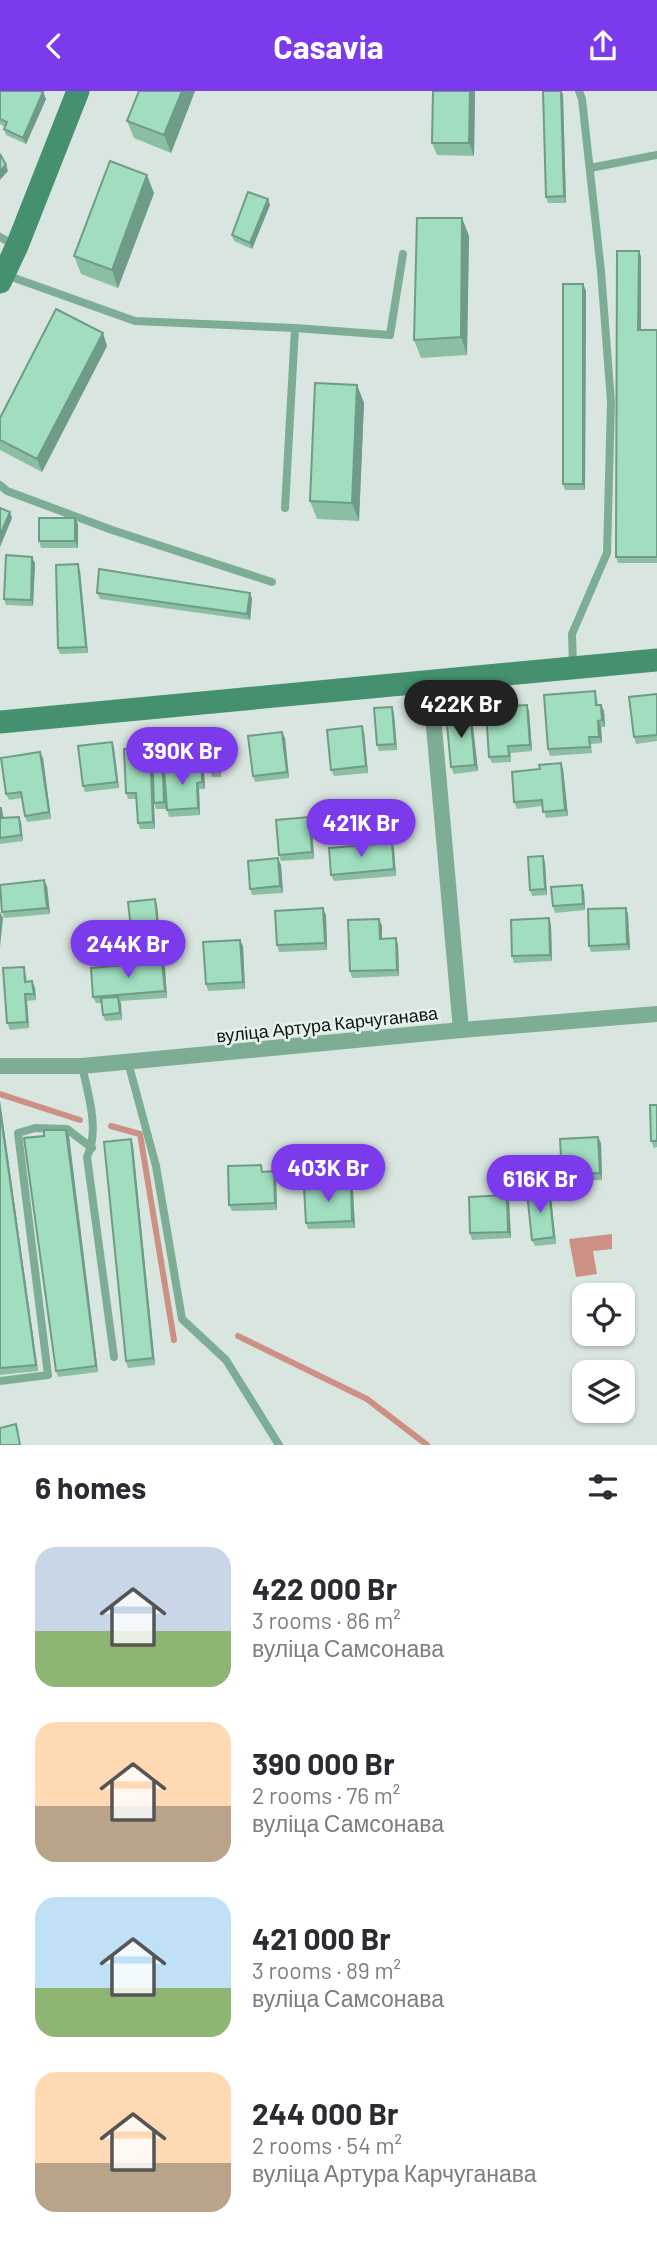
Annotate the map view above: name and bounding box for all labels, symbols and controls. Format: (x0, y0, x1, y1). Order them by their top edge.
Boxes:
icon: back (35, 27, 73, 65)
text: Casavia (273, 27, 384, 65)
icon: share (584, 27, 622, 65)
pin: 422K Br (396, 681, 526, 740)
text: 422K Br (420, 689, 502, 717)
pin: 390K Br (117, 727, 247, 787)
text: 390K Br (142, 736, 222, 764)
pin: 421K Br (296, 799, 426, 859)
text: 421K Br (323, 808, 399, 836)
pin: 244K Br (63, 921, 193, 980)
text: 244K Br (87, 929, 169, 957)
street label: вуліца Артура Карчуганава (215, 1001, 440, 1047)
pin: 403K Br (263, 1145, 393, 1204)
text: 403K Br (287, 1153, 369, 1181)
pin: 616K Br (475, 1155, 605, 1215)
text: 616K Br (503, 1164, 577, 1192)
map controls (572, 1283, 635, 1423)
button: locate (572, 1283, 635, 1346)
button: layers (572, 1360, 635, 1423)
icon: filters (584, 1468, 622, 1506)
text: 6 homes (35, 1469, 146, 1505)
text: 422 000 Br (252, 1570, 397, 1606)
icon: home (91, 1575, 175, 1659)
text: 3 rooms · 86 m² (252, 1606, 401, 1634)
text: вуліца Самсонава (252, 1634, 444, 1662)
text: 390 000 Br (252, 1745, 395, 1781)
icon: home (91, 1750, 175, 1834)
text: 2 rooms · 76 m² (252, 1781, 400, 1809)
text: вуліца Самсонава (252, 1809, 444, 1837)
text: 421 000 Br (252, 1920, 391, 1956)
icon: home (91, 1925, 175, 2009)
text: 3 rooms · 89 m² (252, 1956, 401, 1984)
text: вуліца Самсонава (252, 1984, 444, 2012)
text: 244 000 Br (252, 2095, 399, 2131)
icon: home (91, 2100, 175, 2184)
text: 2 rooms · 54 m² (252, 2131, 402, 2159)
text: вуліца Артура Карчуганава (252, 2159, 537, 2187)

